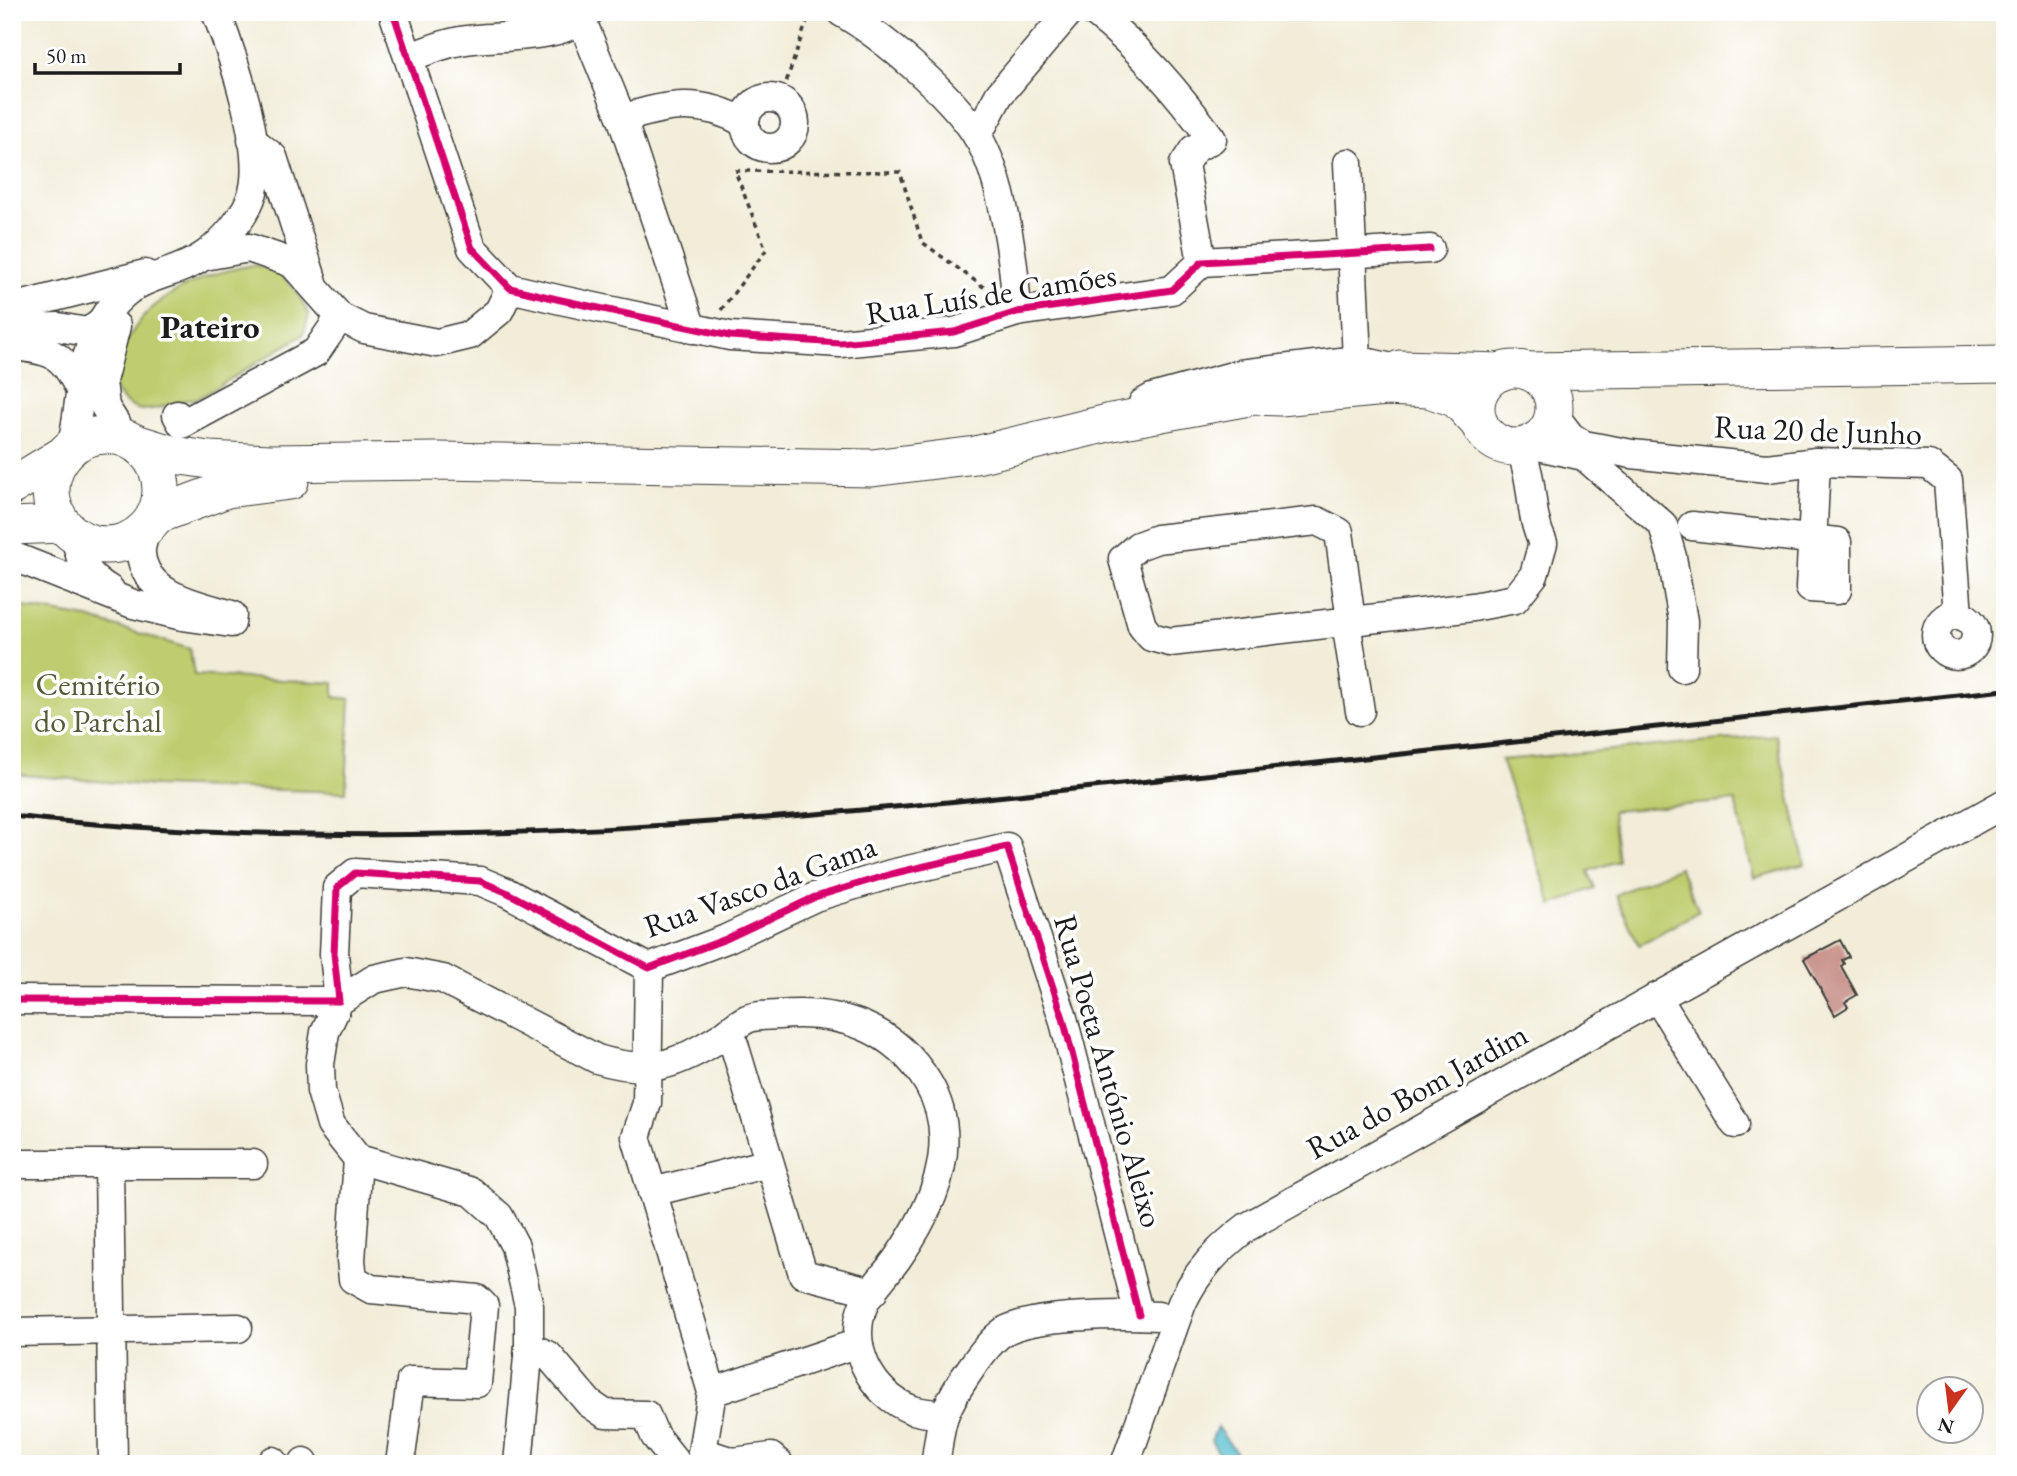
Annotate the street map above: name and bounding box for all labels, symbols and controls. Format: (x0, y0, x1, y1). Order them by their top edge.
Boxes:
scale bar (35, 32, 180, 76)
text: 50 m (46, 42, 87, 69)
street label: Rua Luís de Camões (863, 253, 1119, 335)
district label: Pateiro (160, 305, 260, 348)
street label: Rua 20 de Junho (1713, 405, 1923, 455)
park label: Cemitério do Parchal (34, 663, 162, 742)
street label: Rua Vasco da Gama (638, 824, 882, 947)
street label: Rua Poeta António Aleixo (1044, 910, 1174, 1232)
street label: Rua do Bom Jardim (1299, 1013, 1535, 1169)
north arrow (1916, 1374, 1986, 1444)
text: N (1935, 1412, 1956, 1440)

